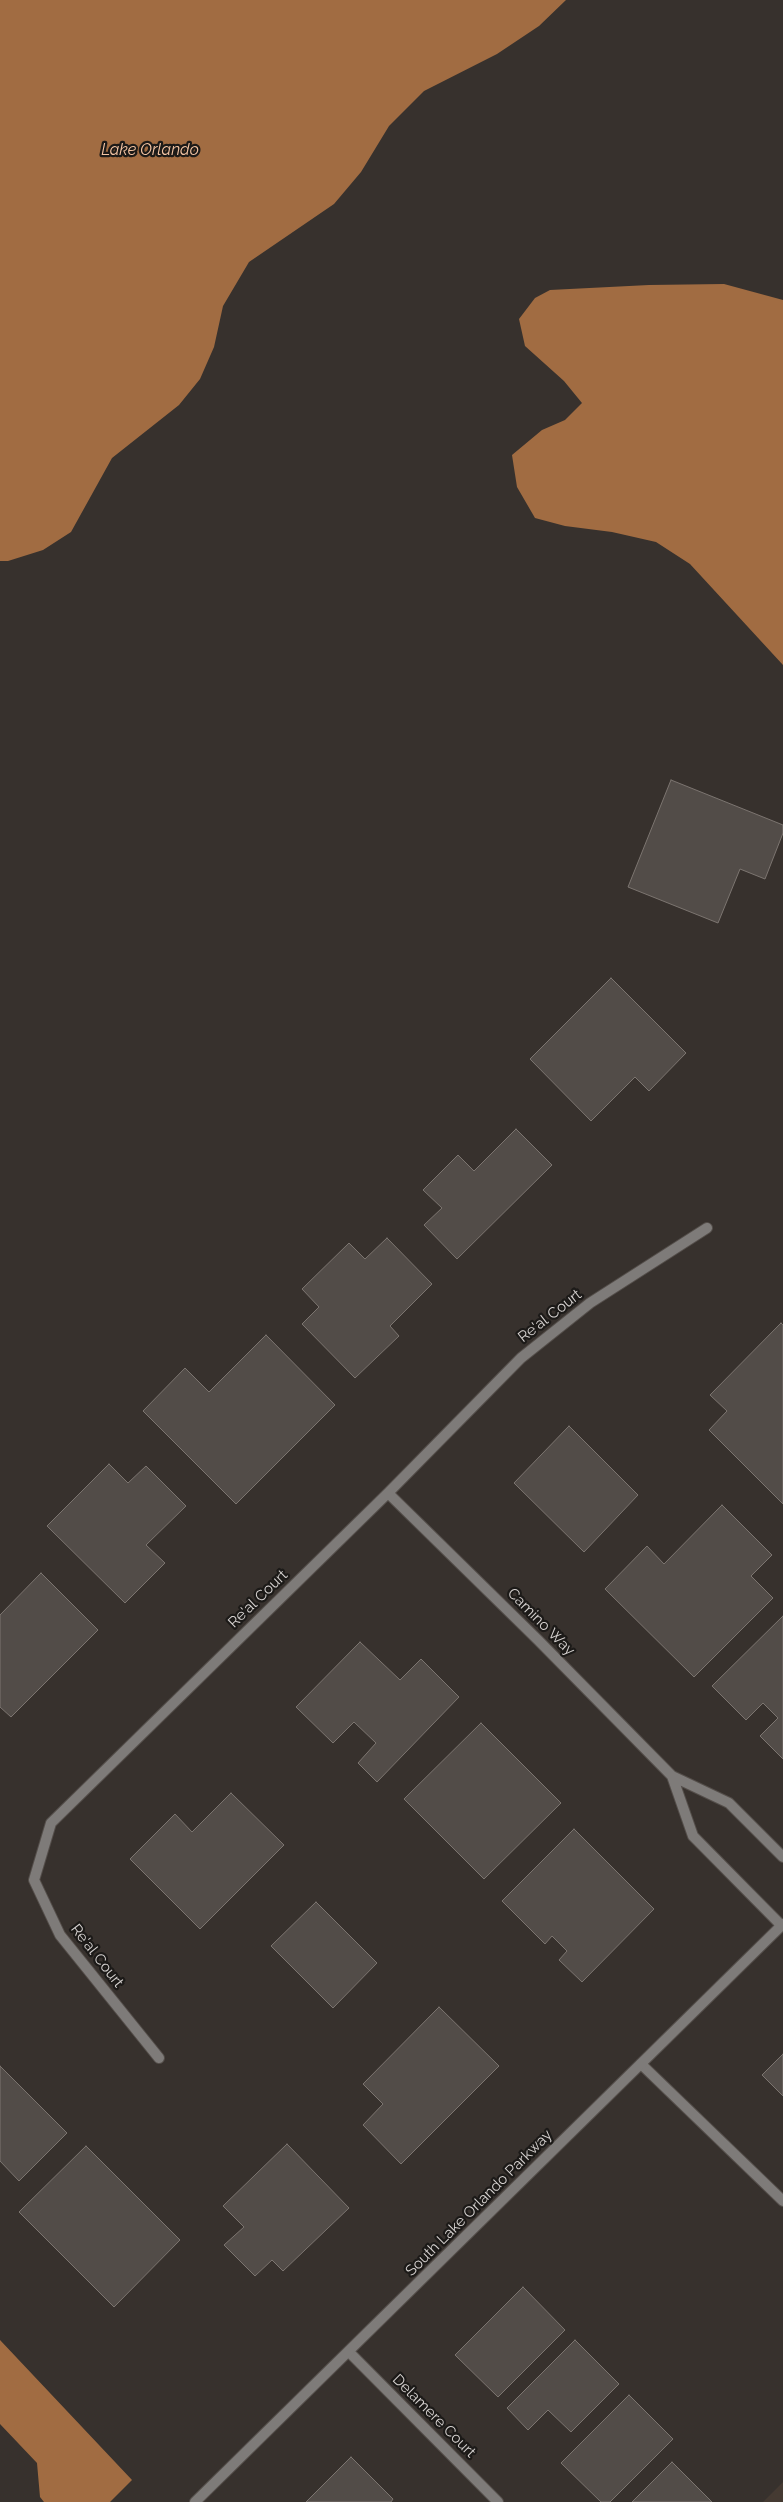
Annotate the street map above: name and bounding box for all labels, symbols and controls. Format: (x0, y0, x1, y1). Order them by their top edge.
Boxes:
water label: Lake Orlando (101, 140, 199, 160)
street label: Re'al Court (515, 1286, 585, 1346)
street label: Re'al Court (225, 1566, 291, 1632)
street label: Camino Way (504, 1585, 578, 1659)
street label: Re'al Court (67, 1921, 127, 1991)
street label: South Lake Orlando Parkway (402, 2126, 556, 2280)
street label: Delamere Court (389, 2371, 479, 2461)

